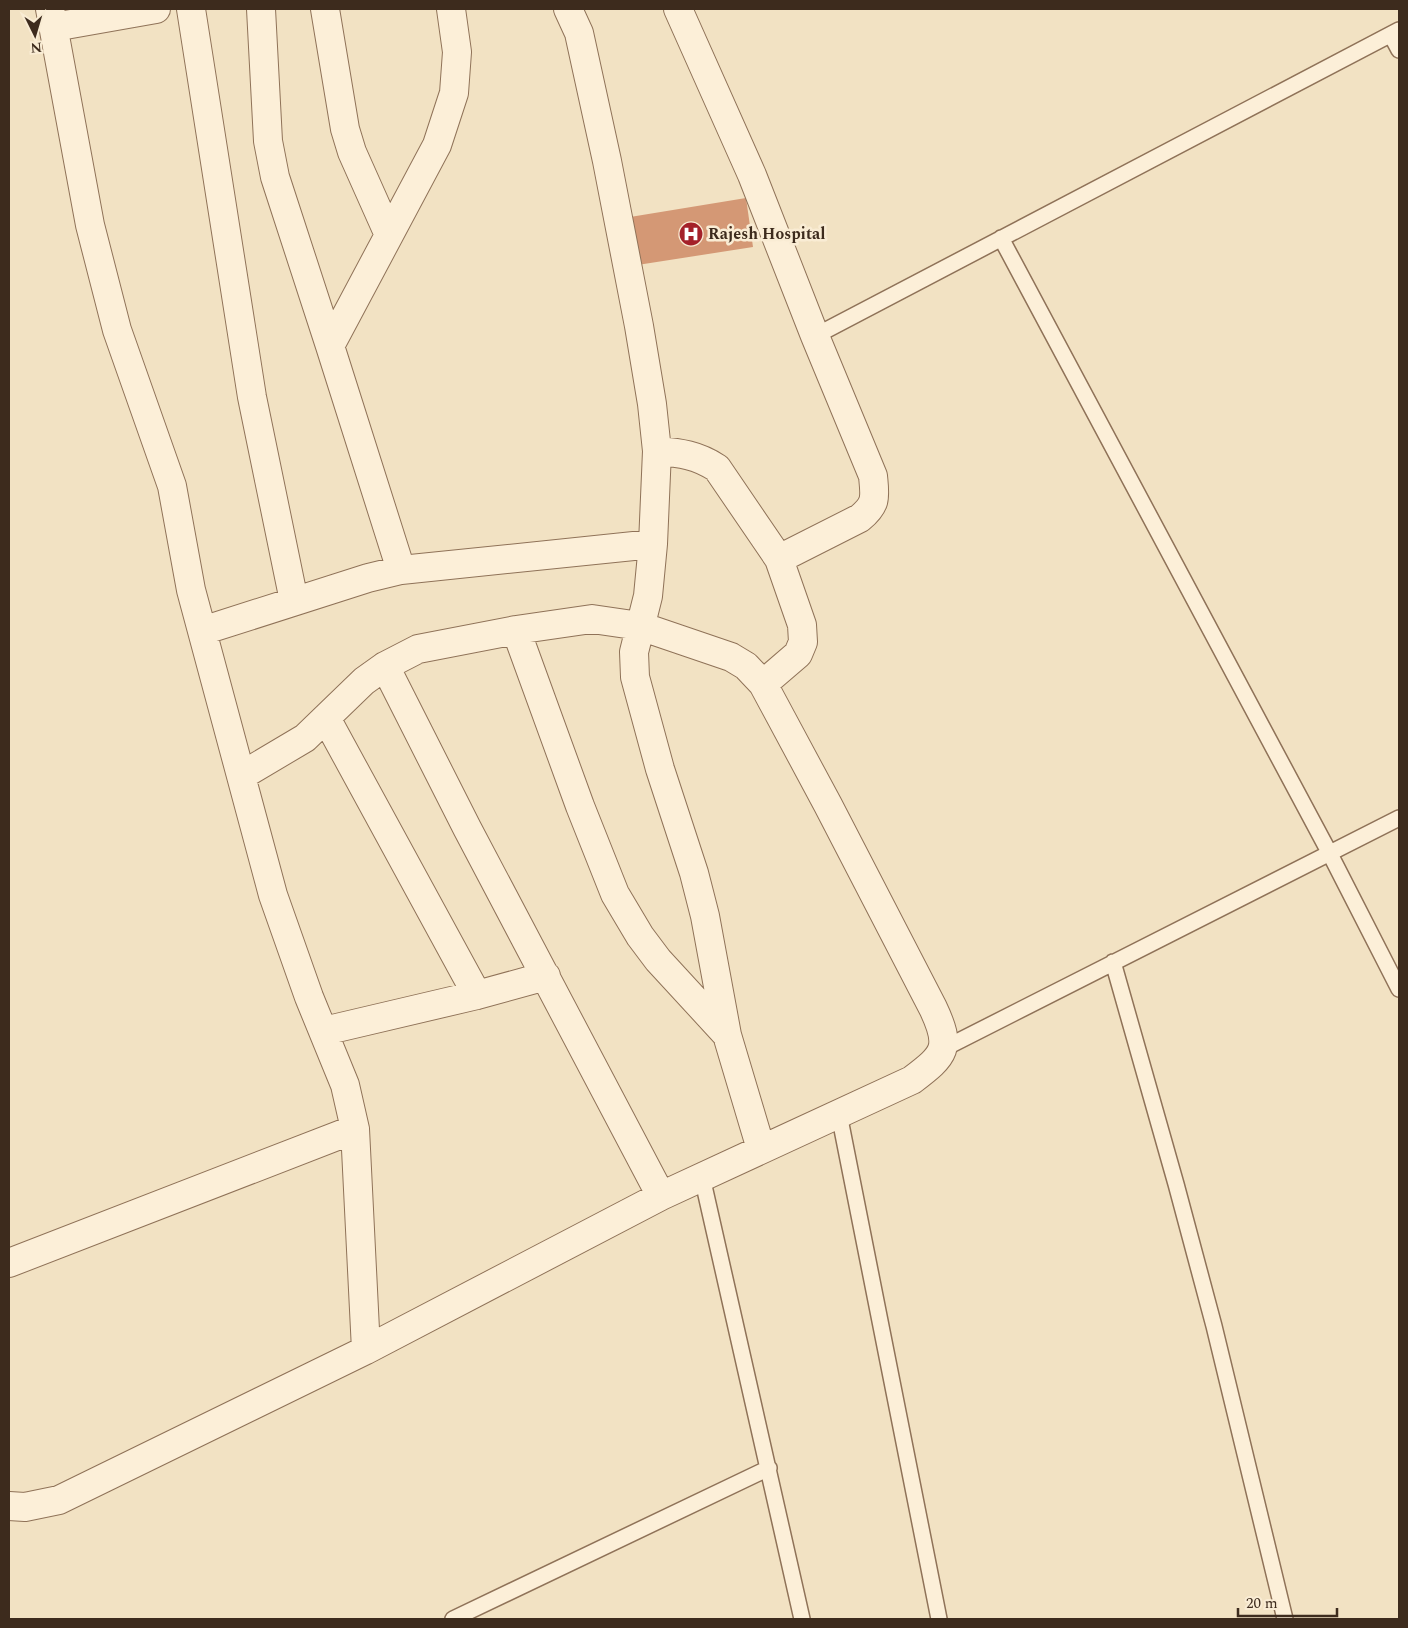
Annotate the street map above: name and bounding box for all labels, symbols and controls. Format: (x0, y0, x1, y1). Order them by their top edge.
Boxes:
north arrow (10, 10, 60, 60)
text: N (29, 36, 43, 58)
hospital icon: Rajesh Hospital (678, 221, 704, 247)
place label: Rajesh Hospital (708, 222, 826, 246)
scale bar (1238, 1586, 1337, 1618)
text: 20 m (1246, 1592, 1278, 1615)

